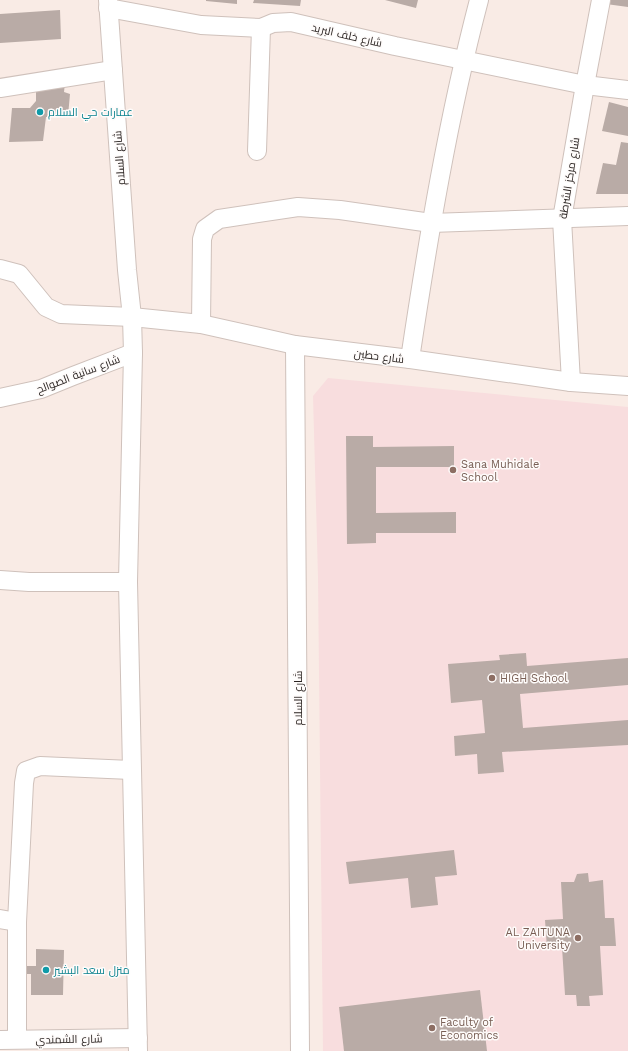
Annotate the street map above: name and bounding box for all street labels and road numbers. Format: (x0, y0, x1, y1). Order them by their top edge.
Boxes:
street label: شارع خلف البريد (310, 21, 383, 51)
street label: شارع السلام (111, 130, 129, 186)
street label: شارع مركز الشرطة (557, 136, 583, 220)
street label: شارع حطين (353, 347, 405, 367)
street label: شارع سانية الصوالح (35, 353, 122, 397)
street label: شارع السلام (292, 671, 306, 725)
street label: شارع الشمندي (35, 1032, 103, 1049)

